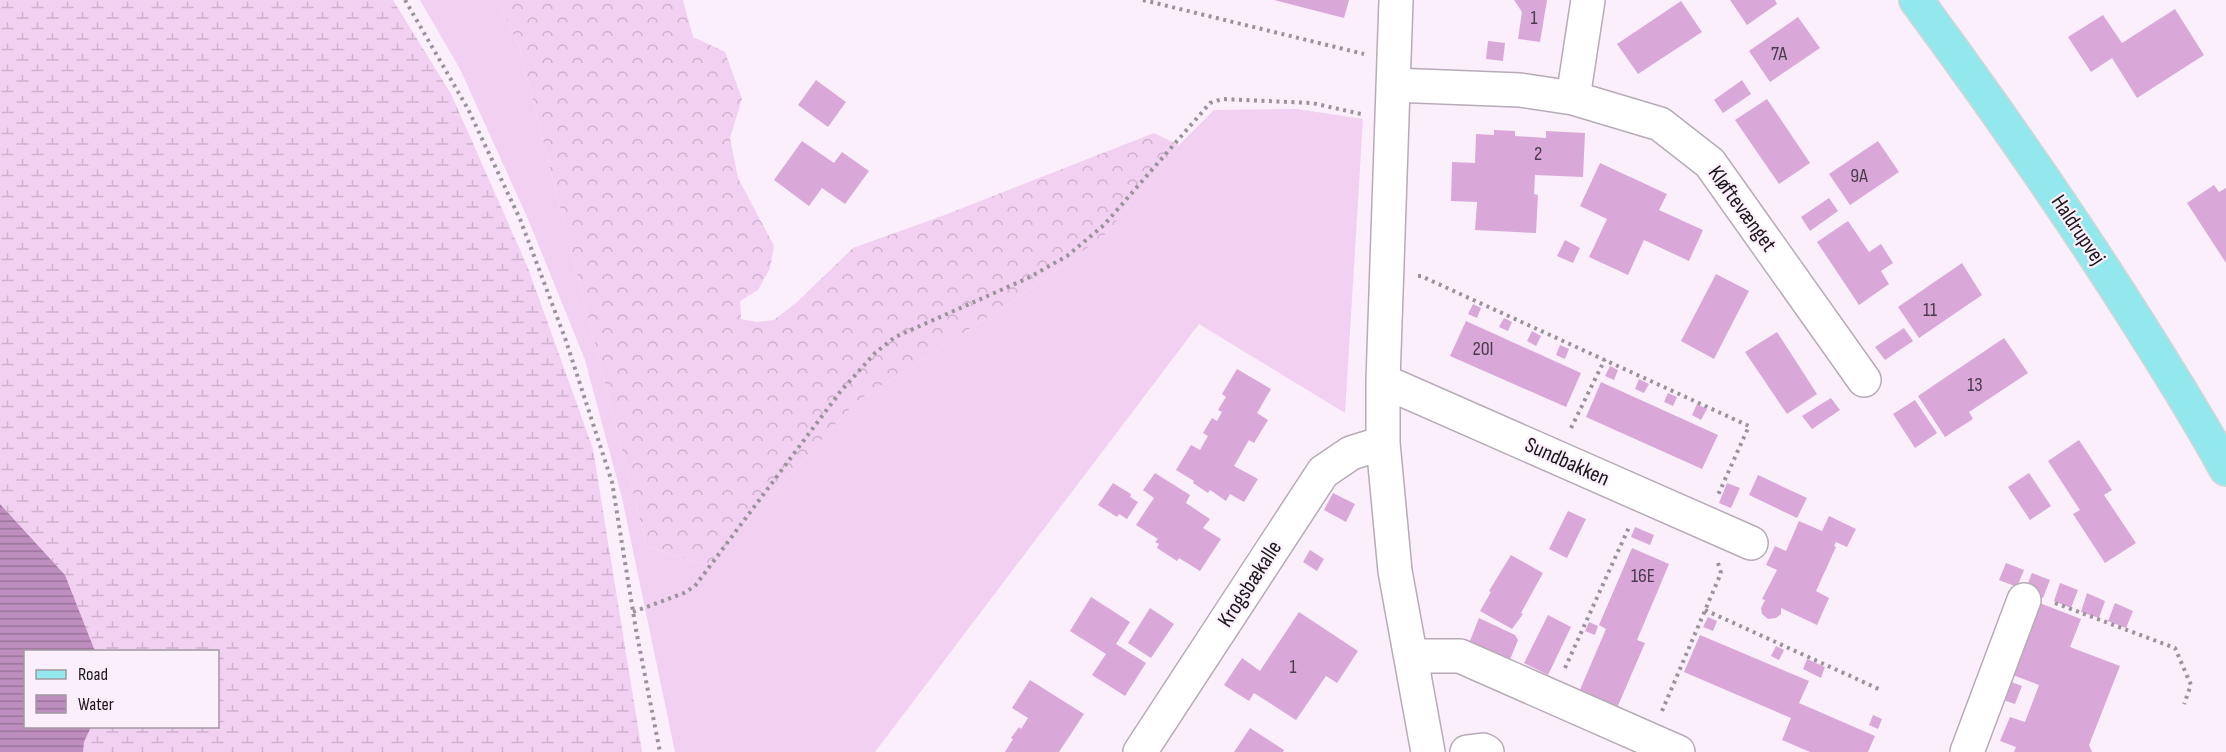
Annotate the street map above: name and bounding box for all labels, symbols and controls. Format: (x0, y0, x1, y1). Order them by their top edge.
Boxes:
house number: 1 (1531, 6, 1538, 30)
house number: 7A (1771, 42, 1788, 66)
house number: 2 (1534, 142, 1542, 166)
street label: Kløftevænget (1702, 161, 1782, 257)
house number: 9A (1850, 164, 1868, 188)
street label: Haldrupvej (2045, 190, 2111, 270)
house number: 11 (1923, 298, 1937, 322)
house number: 20I (1472, 337, 1494, 361)
house number: 13 (1967, 373, 1983, 397)
street label: Sundbakken (1521, 431, 1613, 493)
street label: Krogsbækalle (1212, 536, 1288, 632)
house number: 16E (1631, 564, 1655, 588)
legend (24, 650, 219, 728)
house number: 1 (1290, 655, 1297, 679)
text: Road (78, 664, 108, 685)
text: Water (78, 694, 114, 715)

